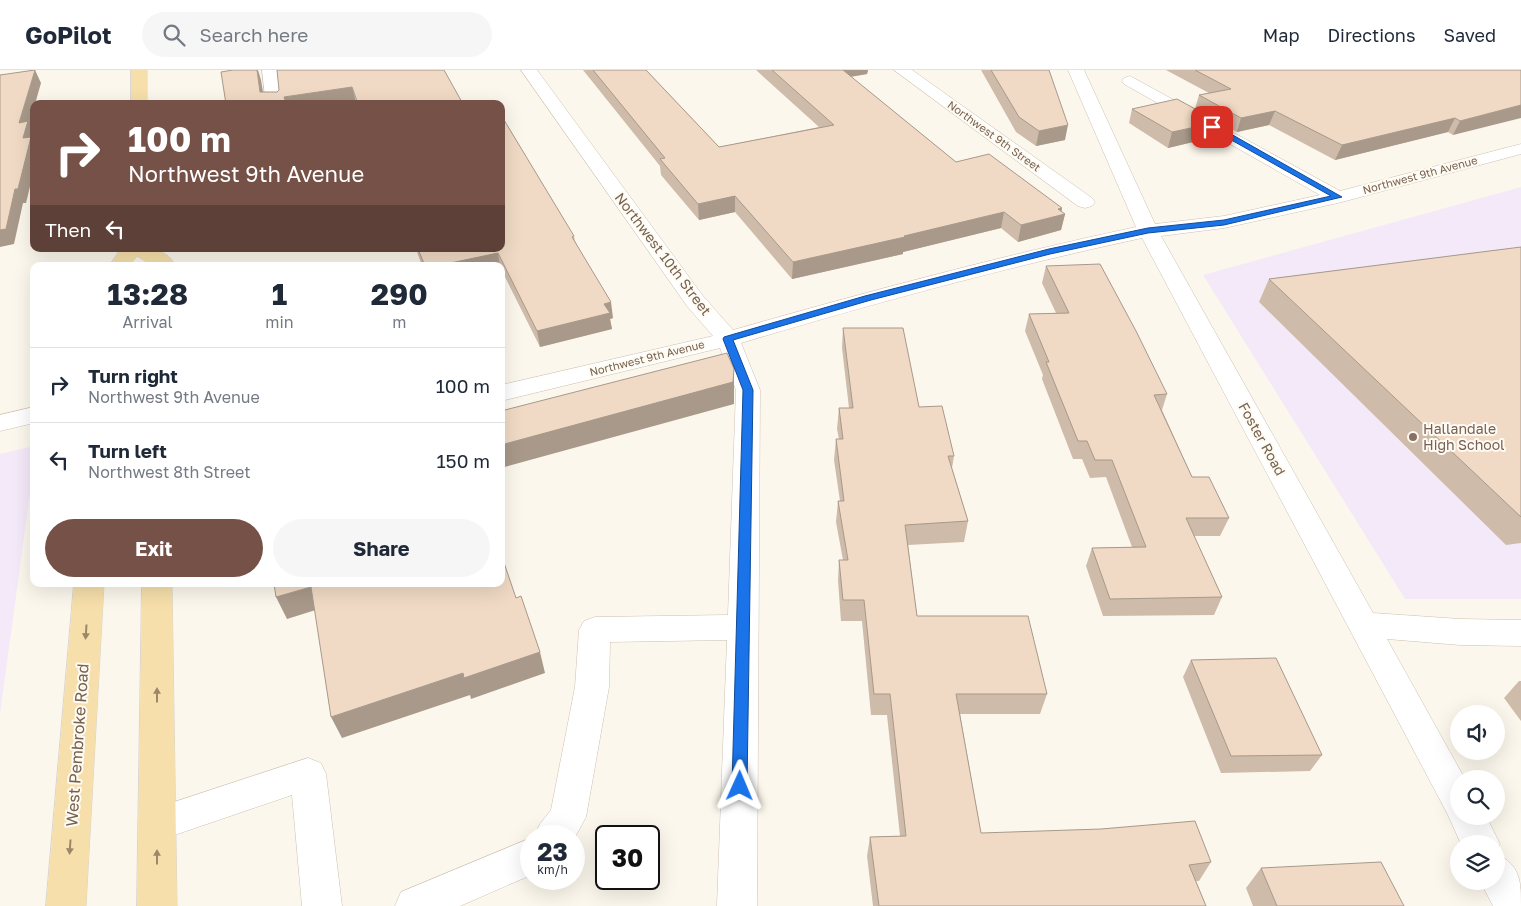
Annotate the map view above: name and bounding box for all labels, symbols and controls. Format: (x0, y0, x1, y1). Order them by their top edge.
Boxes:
search box (142, 12, 492, 57)
text: GoPilot (25, 20, 112, 49)
icon: search (160, 21, 188, 49)
text: Search here (200, 23, 308, 46)
text: Map (1263, 24, 1299, 46)
text: Directions (1327, 24, 1415, 46)
text: Saved (1443, 24, 1496, 46)
street label: Northwest 9th Street (945, 97, 1043, 174)
pin (1191, 106, 1233, 148)
icon: arrive (1198, 113, 1226, 141)
text: 100 m (128, 118, 231, 160)
icon: right (45, 120, 110, 185)
street label: Northwest 9th Avenue (1361, 153, 1479, 196)
text: Northwest 9th Avenue (128, 160, 364, 187)
street label: Northwest 10th Street (612, 189, 715, 318)
icon: left (101, 215, 129, 243)
text: Then (45, 218, 91, 241)
text: 13:28 (107, 276, 188, 312)
text: 1 (272, 276, 287, 312)
text: 290 (371, 276, 428, 312)
text: Arrival (123, 312, 173, 332)
text: min (265, 312, 294, 332)
text: m (392, 312, 406, 332)
street label: Northwest 9th Avenue (588, 337, 706, 378)
text: Turn right (88, 364, 178, 387)
icon: right (45, 371, 73, 399)
text: 100 m (436, 374, 490, 397)
text: Northwest 9th Avenue (88, 387, 260, 407)
street label: Foster Road (1235, 399, 1290, 478)
place label: Hallandale High School (1423, 420, 1505, 453)
marker: Hallandale High School (1407, 431, 1419, 443)
text: Turn left (88, 439, 167, 462)
icon: left (45, 446, 73, 474)
text: 150 m (436, 449, 490, 472)
text: Northwest 8th Street (88, 462, 251, 482)
button: Exit (45, 519, 263, 577)
button: Share (273, 519, 490, 577)
one-way arrow (81, 625, 89, 641)
street label: West Pembroke Road (61, 663, 93, 827)
one-way arrow (153, 687, 161, 703)
map controls (1450, 705, 1505, 890)
button: sound (1450, 705, 1505, 760)
position arrow (713, 759, 765, 811)
button: search (1450, 770, 1505, 825)
speed limit sign: 30 (595, 825, 660, 890)
button: layers (1450, 835, 1505, 890)
text: 23 (537, 836, 568, 867)
one-way arrow (66, 839, 74, 855)
one-way arrow (153, 849, 161, 865)
text: km/h (537, 862, 568, 877)

